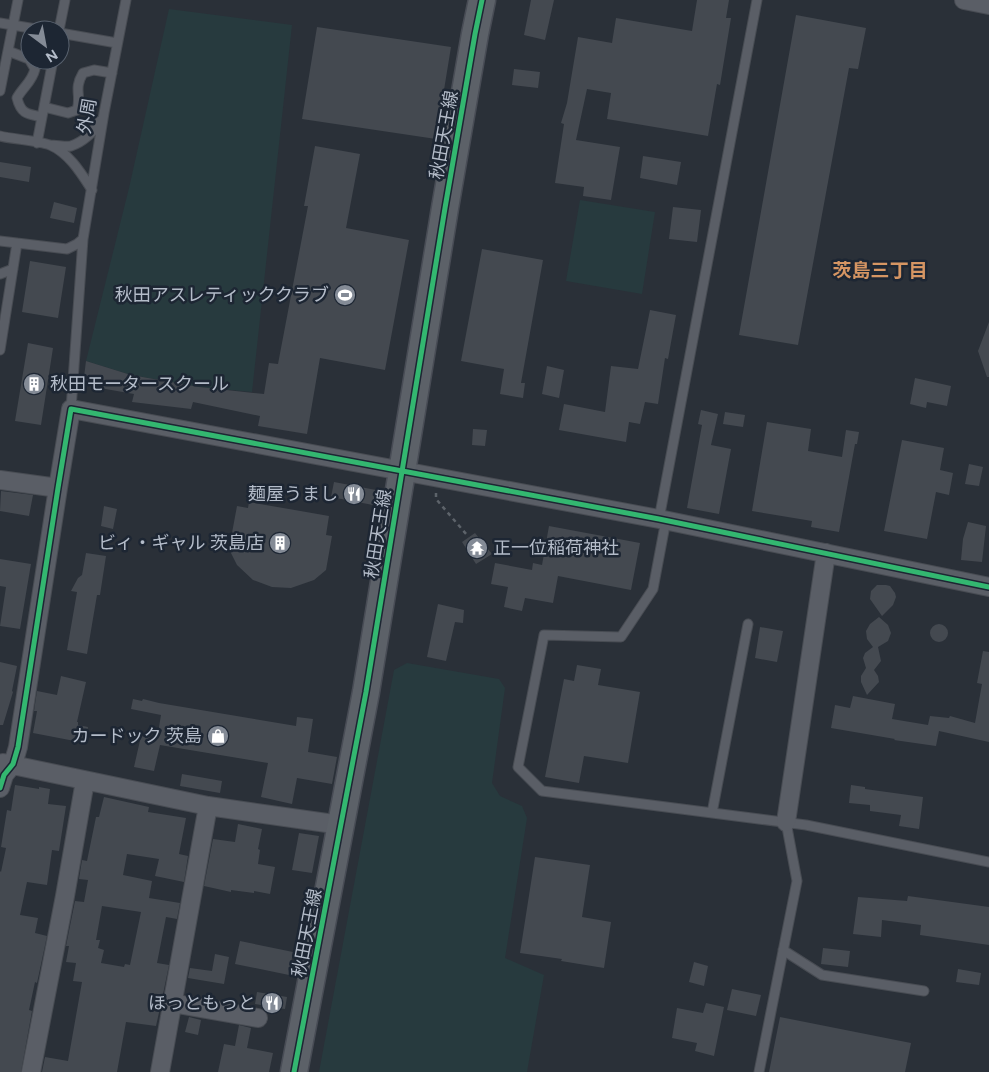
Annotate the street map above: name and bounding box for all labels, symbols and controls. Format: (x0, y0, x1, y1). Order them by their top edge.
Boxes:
north arrow (20, 20, 70, 70)
text: N (43, 46, 61, 66)
street label: 秋田天王線 (425, 89, 463, 181)
street label: 外周 (73, 96, 101, 136)
district label: 茨島三丁目 (832, 259, 928, 282)
sports icon: 秋田アスレティッククラブ (333, 283, 357, 307)
place label: 秋田アスレティッククラブ (115, 284, 329, 306)
building icon: 秋田モータースクール (22, 372, 46, 396)
place label: 秋田モータースクール (50, 373, 229, 395)
restaurant icon: 麺屋うまし (342, 482, 366, 506)
place label: 麺屋うまし (248, 483, 338, 505)
street label: 秋田天王線 (360, 488, 396, 580)
building icon: ビィ・ギャル 茨島店 (268, 531, 292, 555)
place label: ビィ・ギャル 茨島店 (98, 532, 264, 554)
temple icon: 正一位稲荷神社 (465, 536, 489, 560)
place label: 正一位稲荷神社 (493, 537, 619, 559)
shop icon: カードック 茨島 (206, 724, 230, 748)
place label: カードック 茨島 (72, 725, 202, 747)
street label: 秋田天王線 (288, 887, 326, 979)
restaurant icon: ほっともっと (260, 991, 284, 1015)
place label: ほっともっと (148, 992, 256, 1014)

